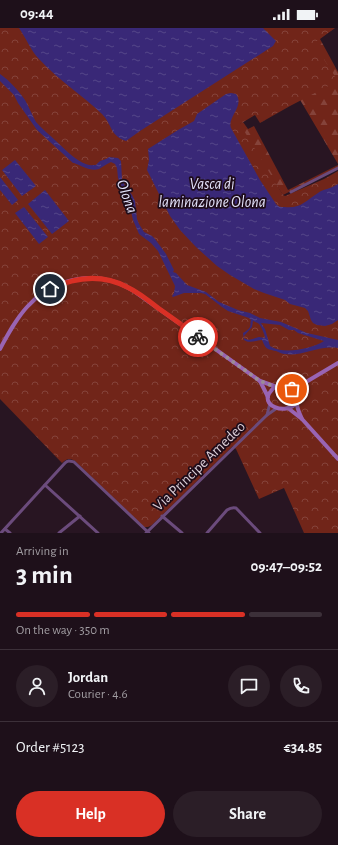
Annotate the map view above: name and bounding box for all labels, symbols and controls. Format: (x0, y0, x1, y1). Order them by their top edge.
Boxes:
text: 09:44 (20, 6, 54, 21)
water label: Vasca di laminazione Olona (158, 176, 266, 210)
water label: Olona (114, 177, 141, 215)
pin (33, 272, 67, 306)
icon: home (39, 278, 61, 300)
courier (178, 317, 218, 357)
icon: bike (187, 326, 209, 348)
pin (275, 372, 309, 406)
icon: bag (281, 378, 303, 400)
street label: Via Principe Amedeo (151, 419, 248, 514)
text: Arriving in (16, 545, 69, 558)
text: 09:47–09:52 (251, 559, 322, 574)
text: 3 min (16, 562, 73, 588)
text: On the way · 350 m (16, 624, 110, 637)
button: person (16, 665, 58, 707)
button: chat (228, 665, 270, 707)
button: phone (280, 665, 322, 707)
text: Jordan (68, 670, 108, 685)
text: Courier · 4.6 (68, 688, 128, 701)
text: Order #5123 (16, 740, 85, 755)
text: €34.85 (284, 740, 322, 755)
button: Help (16, 791, 165, 837)
button: Share (173, 791, 322, 837)

